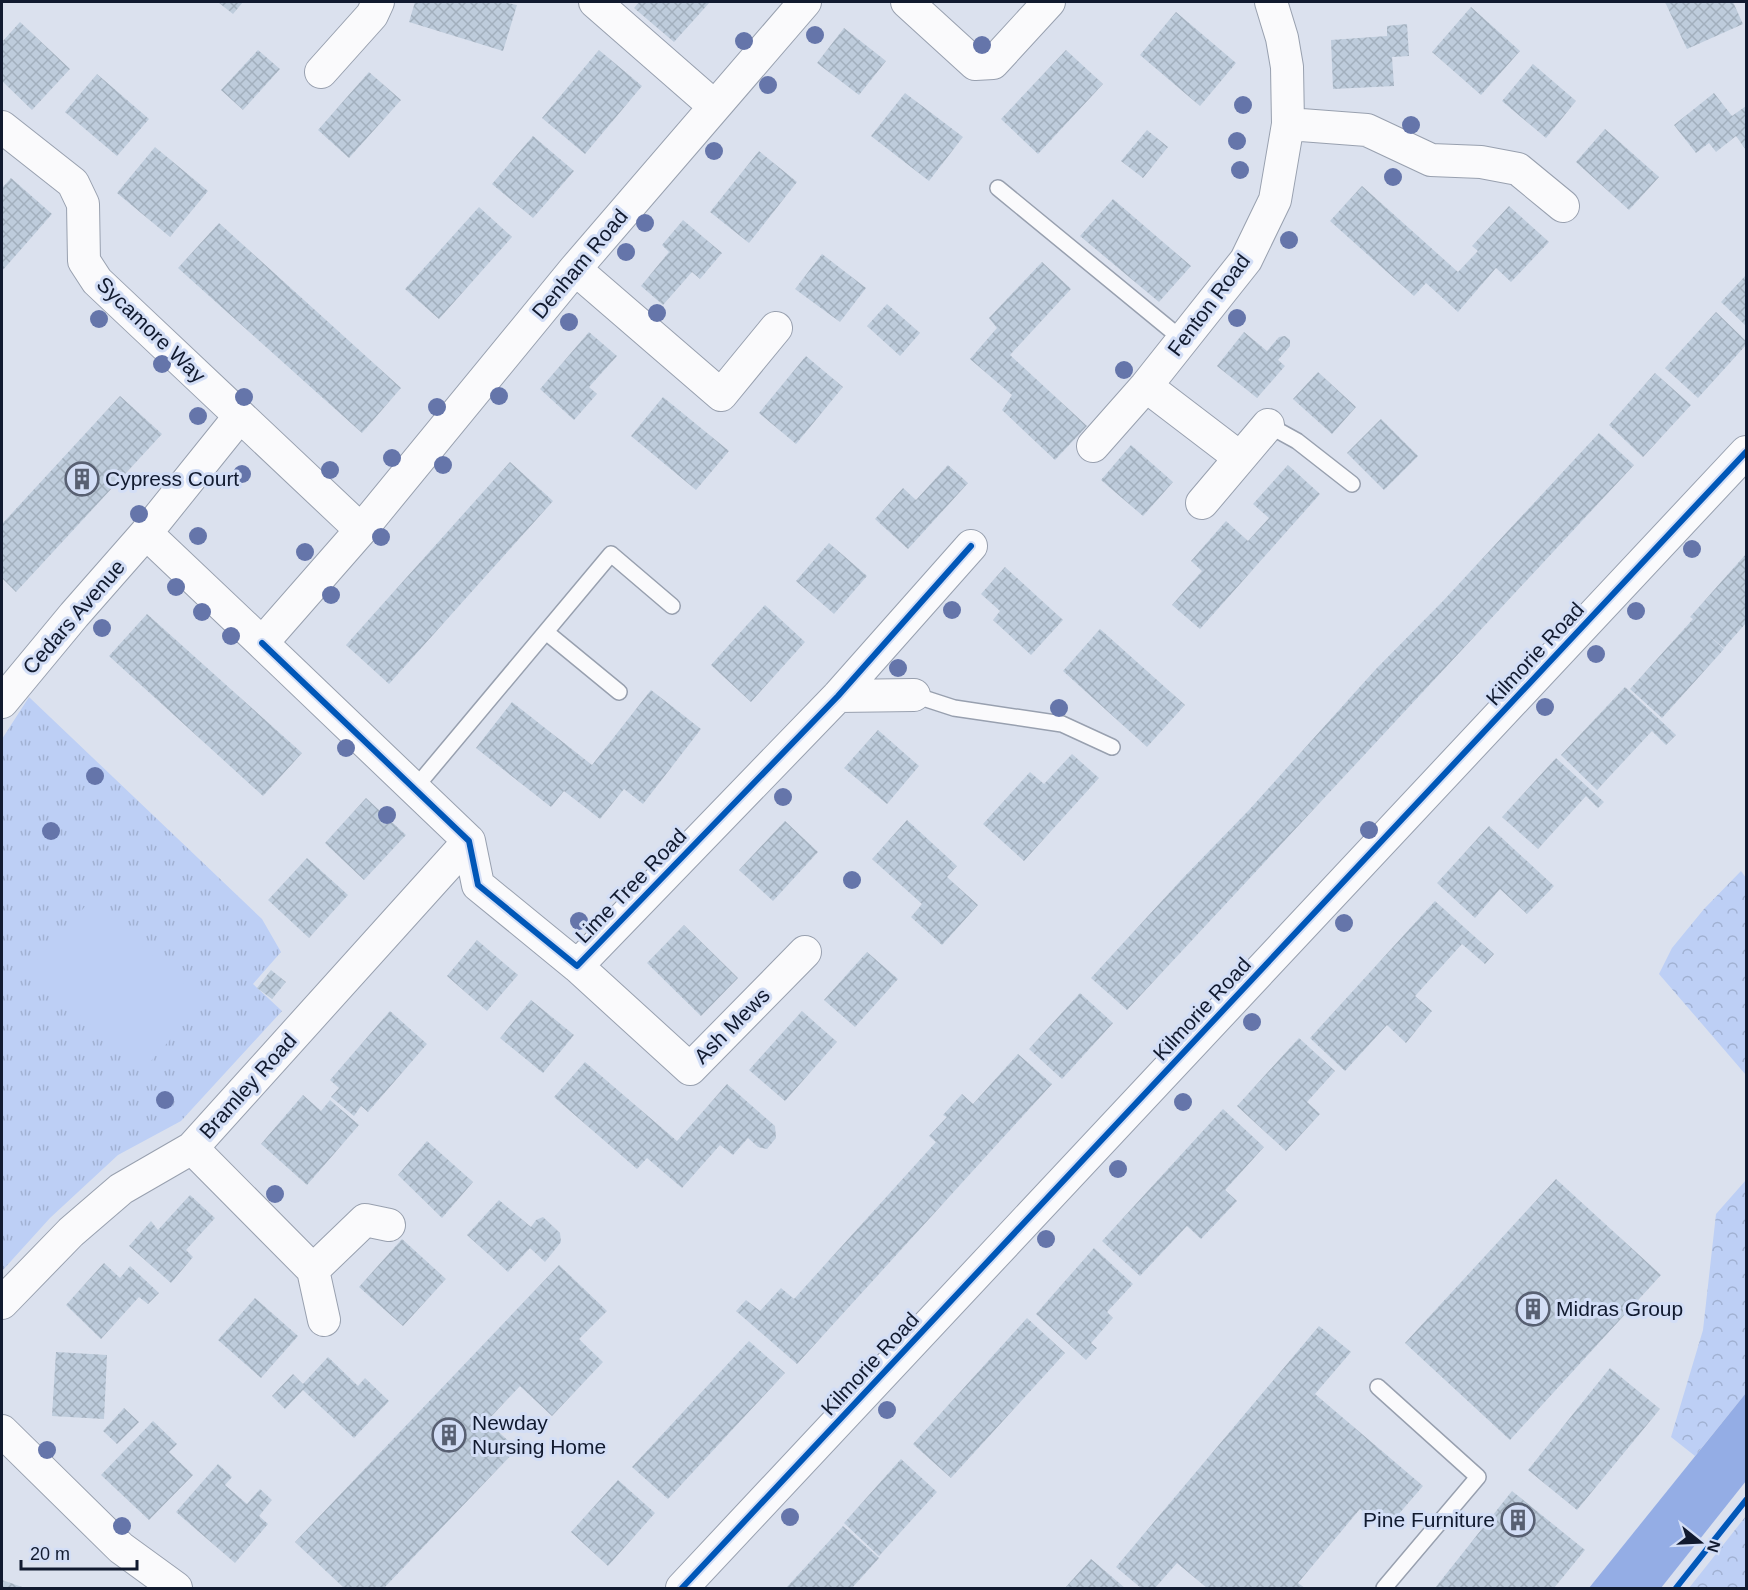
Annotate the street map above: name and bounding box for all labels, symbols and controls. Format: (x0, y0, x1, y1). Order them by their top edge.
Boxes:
street label: Denham Road (527, 204, 632, 323)
street label: Fenton Road (1163, 249, 1254, 360)
street label: Sycamore Way (92, 272, 211, 387)
building icon: Cypress Court (64, 461, 100, 497)
place label: Cypress Court (105, 467, 239, 490)
street label: Cedars Avenue (18, 555, 129, 678)
street label: Kilmorie Road (1481, 598, 1588, 710)
street label: Lime Tree Road (570, 824, 691, 947)
street label: Kilmorie Road (1148, 953, 1255, 1065)
street label: Ash Mews (689, 983, 774, 1068)
street label: Bramley Road (195, 1029, 301, 1143)
building icon: Midras Group (1515, 1291, 1551, 1327)
place label: Midras Group (1556, 1297, 1683, 1320)
street label: Kilmorie Road (816, 1308, 923, 1420)
place label: Newday Nursing Home (472, 1411, 606, 1458)
building icon: Newday Nursing Home (431, 1417, 467, 1453)
building icon: Pine Furniture (1500, 1502, 1536, 1538)
place label: Pine Furniture (1363, 1508, 1495, 1531)
north arrow (1670, 1512, 1730, 1572)
scale bar (21, 1533, 136, 1571)
text: N (1704, 1538, 1724, 1555)
text: 20 m (30, 1544, 70, 1564)

